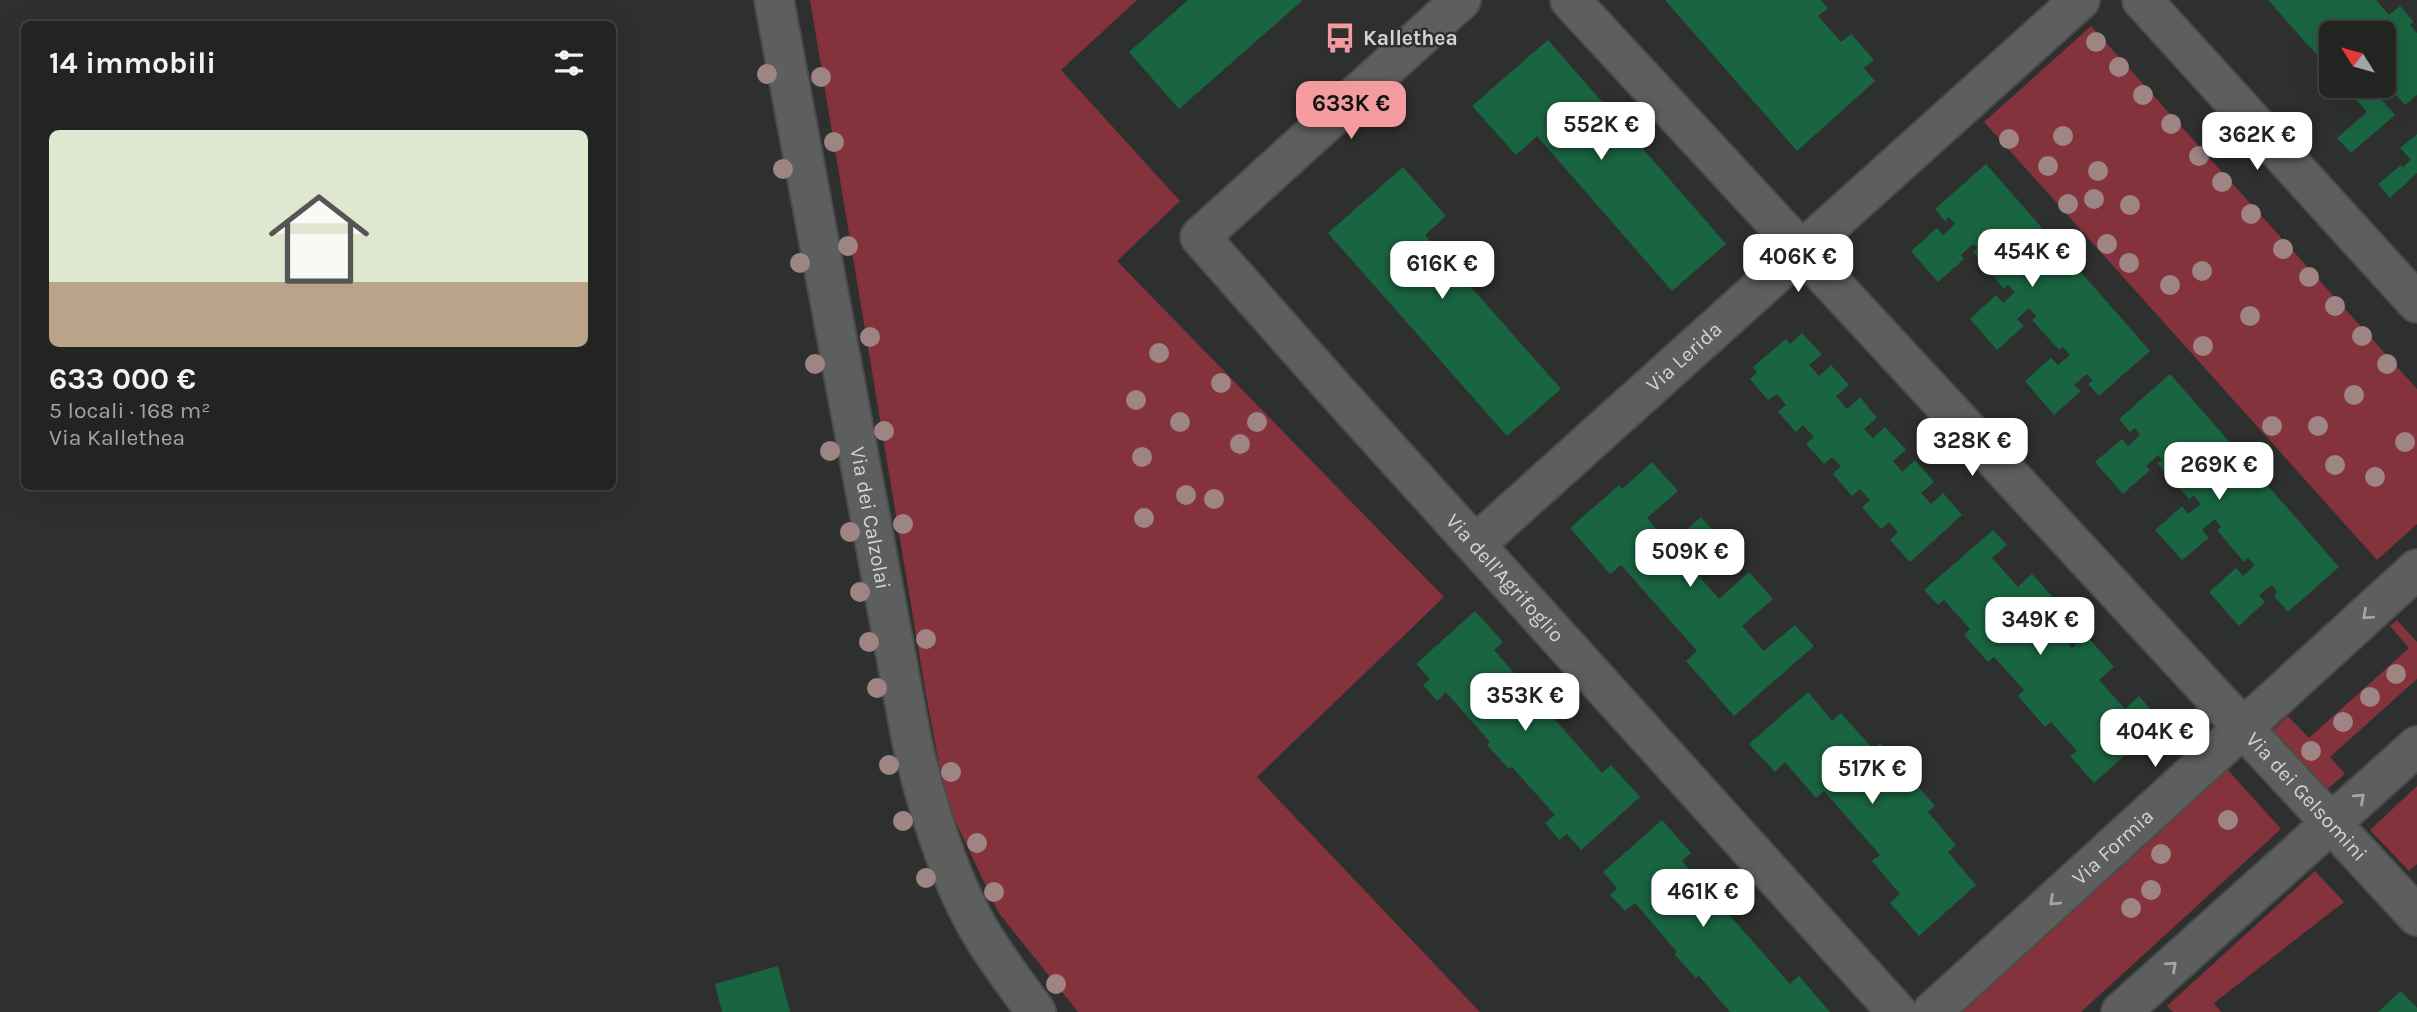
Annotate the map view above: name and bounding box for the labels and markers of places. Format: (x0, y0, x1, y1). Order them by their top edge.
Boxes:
bus stop icon: Kallethea (1323, 21, 1357, 55)
place label: Kallethea (1363, 26, 1458, 50)
pin: 633K € (1294, 82, 1408, 141)
pin: 552K € (1544, 102, 1658, 162)
pin: 362K € (2200, 113, 2314, 172)
pin: 454K € (1975, 230, 2089, 289)
pin: 406K € (1741, 234, 1855, 294)
pin: 616K € (1385, 242, 1499, 301)
pin: 328K € (1915, 419, 2029, 478)
pin: 269K € (2162, 442, 2276, 502)
pin: 509K € (1633, 530, 1747, 589)
pin: 349K € (1983, 598, 2097, 657)
pin: 353K € (1468, 674, 1582, 733)
pin: 404K € (2098, 710, 2212, 769)
pin: 517K € (1815, 746, 1929, 806)
pin: 461K € (1646, 870, 1760, 929)

